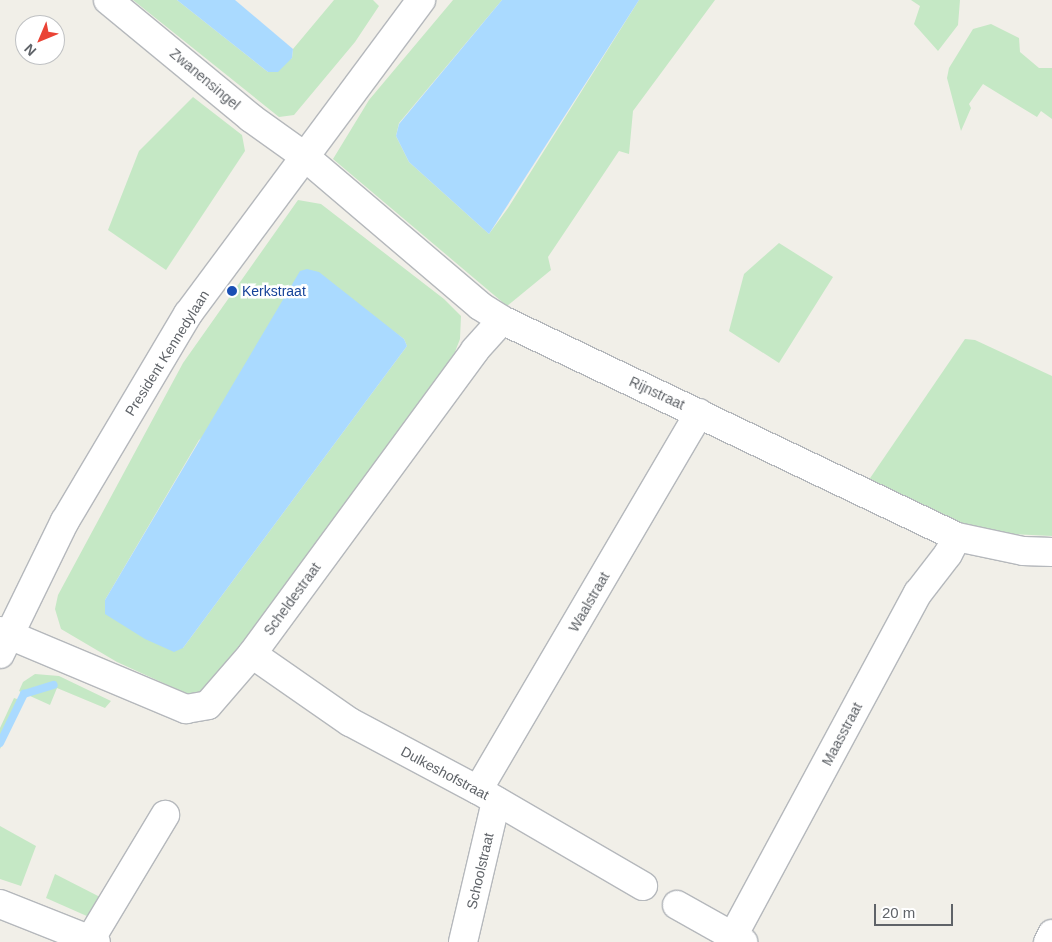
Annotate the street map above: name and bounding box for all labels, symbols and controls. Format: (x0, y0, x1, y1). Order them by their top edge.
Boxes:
north arrow (15, 15, 65, 65)
text: N (21, 41, 39, 59)
street label: Zwanensingel (167, 45, 243, 113)
place label: Kerkstraat (242, 283, 306, 299)
marker: Kerkstraat (226, 285, 238, 297)
street label: President Kennedylaan (122, 287, 212, 419)
street label: Rijnstraat (627, 373, 687, 413)
street label: Scheldestraat (260, 559, 324, 639)
street label: Waalstraat (565, 569, 613, 635)
street label: Maasstraat (818, 699, 866, 769)
street label: Dulkeshofstraat (398, 743, 492, 803)
street label: Schoolstraat (463, 831, 497, 911)
scale bar (877, 894, 956, 926)
text: 20 m (882, 904, 915, 921)

